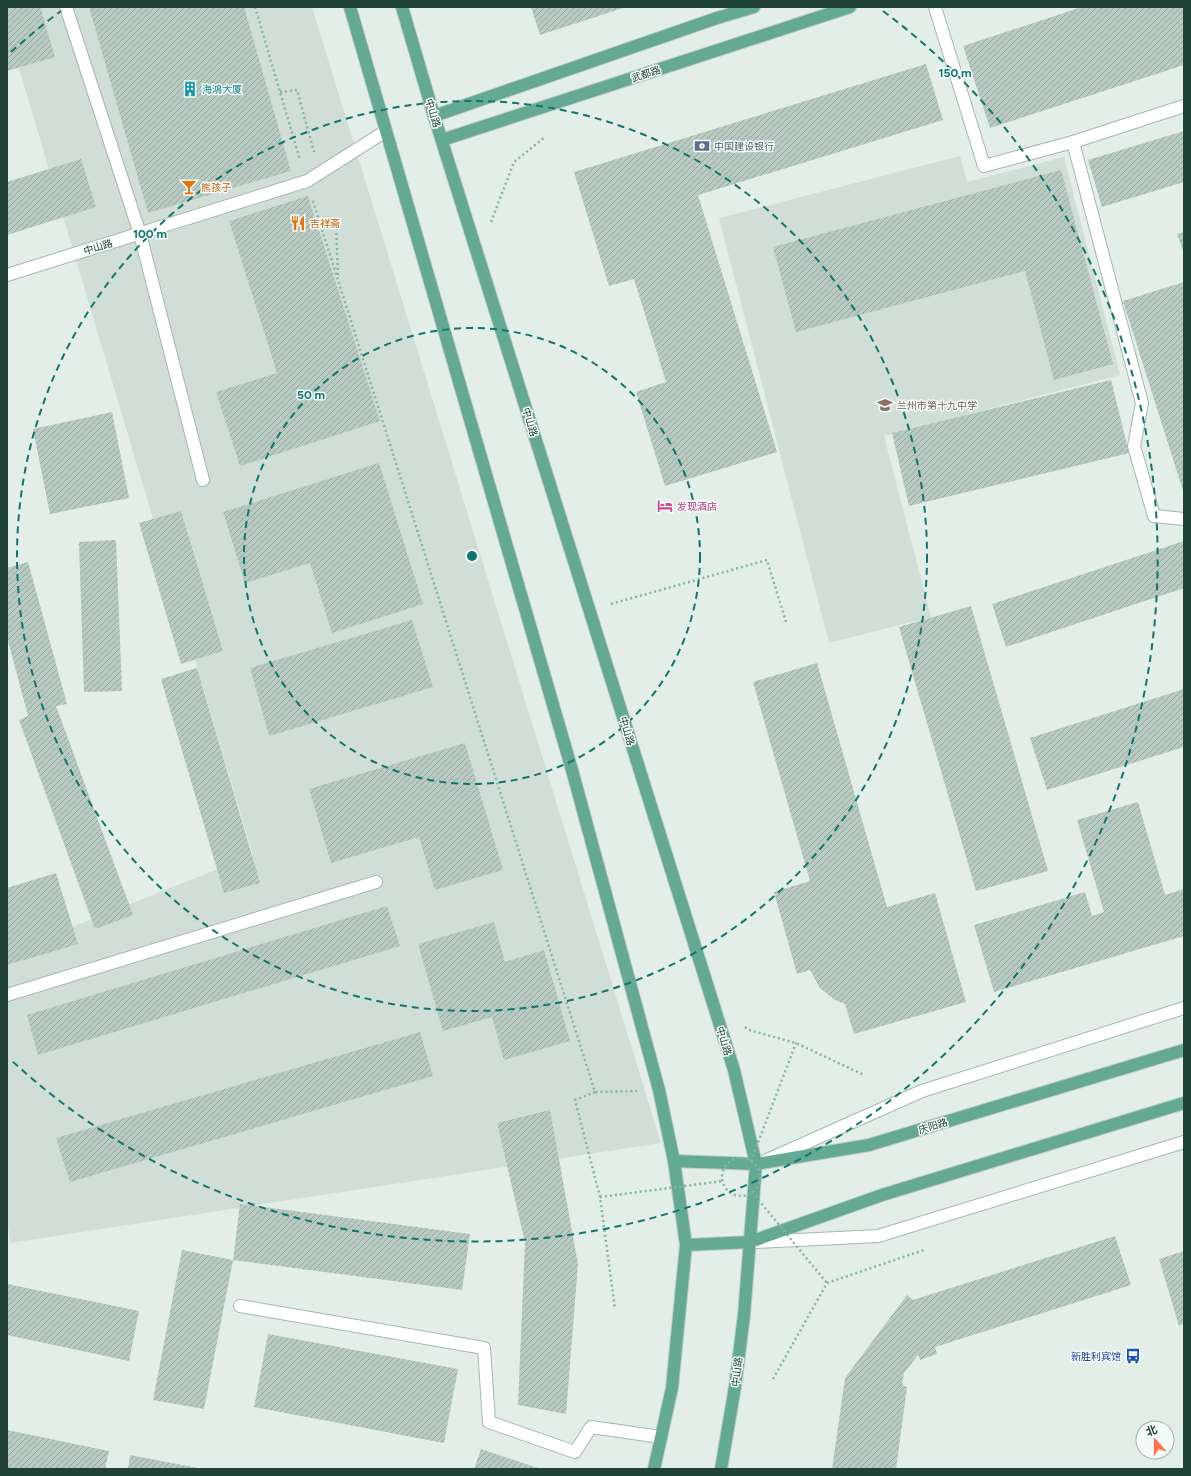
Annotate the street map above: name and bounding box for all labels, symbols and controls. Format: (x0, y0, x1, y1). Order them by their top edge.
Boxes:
street label: 武都路 (630, 63, 662, 85)
text: 150 m (938, 66, 972, 80)
building icon: 海鴻大厦 (181, 80, 199, 98)
place label: 海鴻大厦 (202, 83, 242, 96)
street label: 中山路 (422, 97, 444, 129)
bank icon: 中国建设银行 (693, 137, 711, 155)
place label: 中国建设银行 (714, 140, 774, 153)
bar icon: 熊孩子 (180, 178, 198, 196)
place label: 熊孩子 (201, 181, 231, 194)
restaurant icon: 吉祥斋 (289, 214, 307, 232)
place label: 吉祥斋 (310, 217, 340, 230)
text: 100 m (133, 227, 167, 241)
street label: 中山路 (82, 236, 114, 258)
text: 50 m (297, 388, 325, 402)
school or university icon: 兰州市第十九中学 (876, 396, 894, 414)
place label: 兰州市第十九中学 (897, 399, 977, 412)
street label: 中山路 (519, 406, 541, 438)
hotel icon: 发现酒店 (656, 497, 674, 515)
place label: 发现酒店 (677, 500, 717, 513)
centre of rings (465, 549, 479, 563)
street label: 中山路 (616, 715, 638, 747)
street label: 中山路 (713, 1025, 735, 1057)
street label: 庆阳路 (917, 1115, 949, 1137)
bus stop icon: 新胜利宾馆 (1124, 1347, 1142, 1365)
place label: 新胜利宾馆 (1071, 1350, 1121, 1363)
street label: 中山路 (729, 1356, 745, 1388)
north arrow (1135, 1420, 1175, 1460)
text: 北 (1144, 1423, 1159, 1439)

